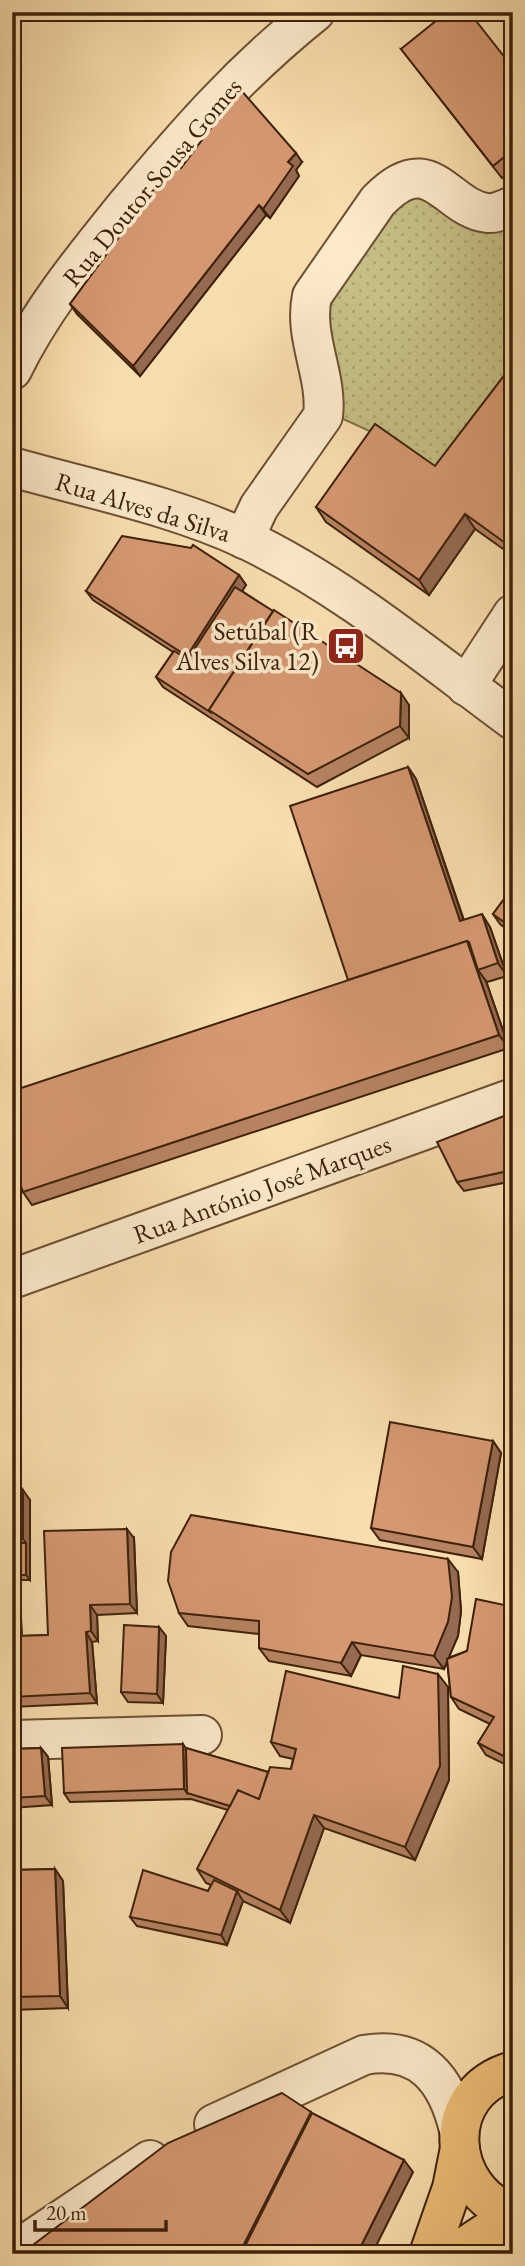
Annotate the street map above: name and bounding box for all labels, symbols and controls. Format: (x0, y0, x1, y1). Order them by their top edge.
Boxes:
street label: Rua Doutor Sousa Gomes (55, 71, 249, 293)
street label: Rua Alves da Silva (51, 464, 235, 550)
place label: Setúbal (R Alves Silva 12) (175, 614, 319, 678)
bus stop icon: Setúbal (R Alves Silva 12) (325, 625, 367, 667)
street label: Rua António José Marques (128, 1127, 396, 1251)
scale bar (35, 2189, 166, 2233)
text: 20 m (46, 2199, 87, 2226)

